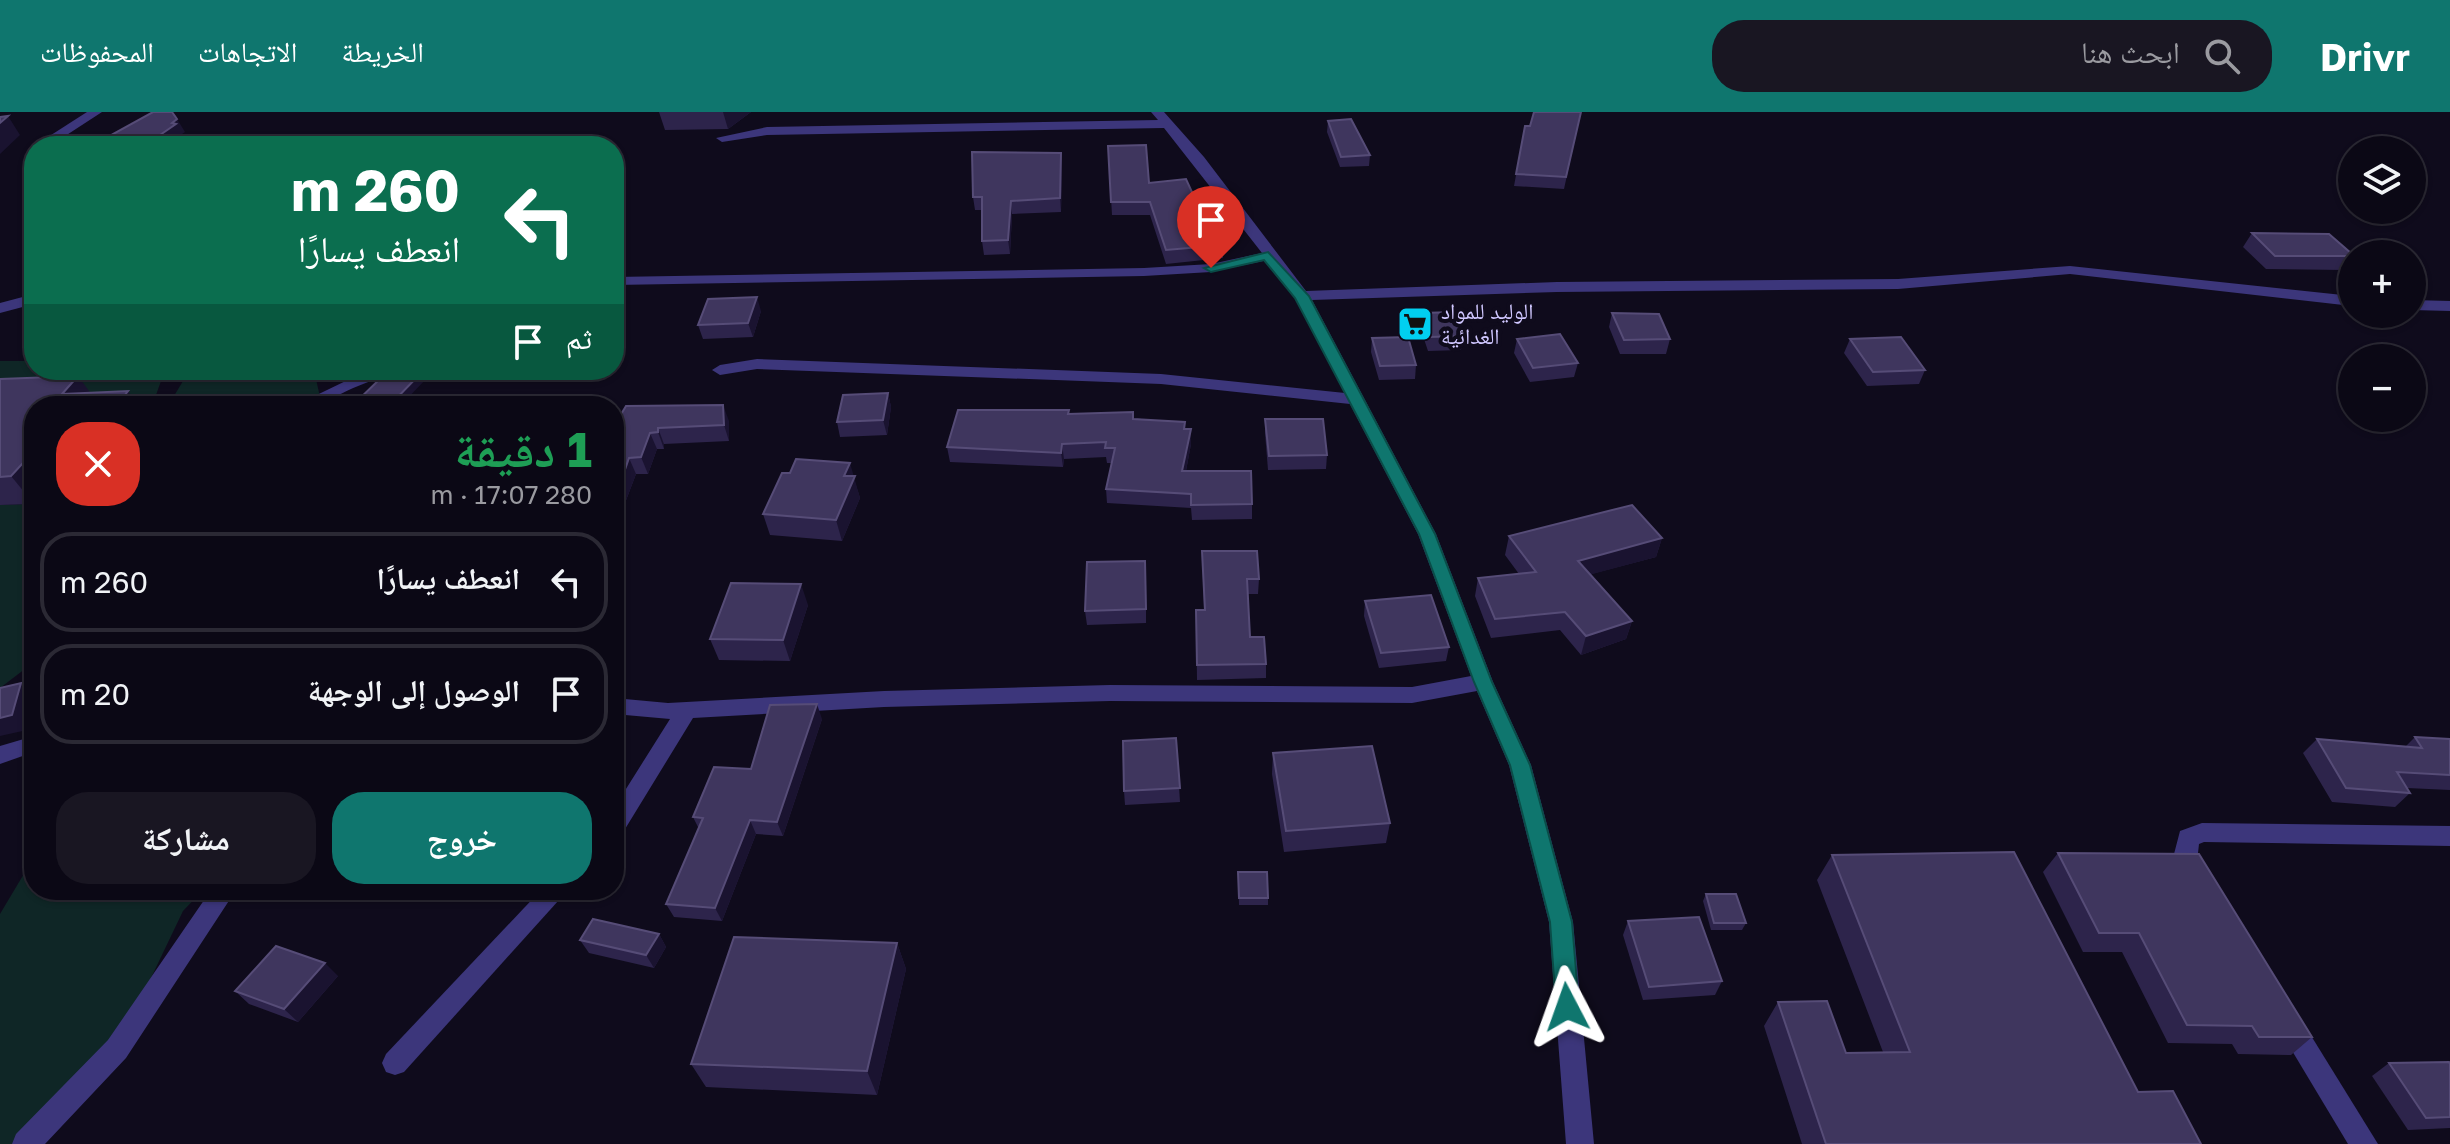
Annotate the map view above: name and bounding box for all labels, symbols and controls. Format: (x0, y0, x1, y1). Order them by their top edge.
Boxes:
search box (1712, 20, 2272, 92)
text: ابحث هنا (2081, 34, 2180, 70)
icon: search (2200, 34, 2244, 78)
text: Drivr (2320, 34, 2410, 79)
text: المحفوظات (40, 35, 154, 68)
text: الاتجاهات (198, 35, 297, 68)
text: الخريطة (341, 35, 424, 68)
map controls (2338, 136, 2426, 432)
button: layers (2338, 136, 2426, 224)
text: 260 m (291, 156, 460, 223)
icon: left (488, 168, 592, 272)
pin (1177, 186, 1245, 268)
icon: arrive (1189, 198, 1233, 242)
text: انعطف يسارًا (298, 227, 460, 270)
button: + (2338, 240, 2426, 328)
place label: الوليد للمواد الغدائية (1441, 297, 1534, 349)
supermarket icon: الوليد للمواد الغدائية (1396, 305, 1434, 343)
icon: arrive (506, 320, 550, 364)
text: ثم (566, 320, 592, 356)
button: − (2338, 344, 2426, 432)
text: 1 دقيقة (454, 420, 592, 478)
button: close (56, 422, 140, 506)
text: 280 m · 17:07 (431, 479, 592, 510)
text: انعطف يسارًا (376, 560, 520, 596)
icon: left (544, 560, 588, 604)
text: 260 m (60, 564, 148, 600)
text: الوصول إلى الوجهة (308, 672, 520, 708)
icon: arrive (544, 672, 588, 716)
text: 20 m (60, 676, 130, 712)
button: مشاركة (56, 792, 316, 884)
button: خروج (332, 792, 592, 884)
position arrow (1525, 965, 1609, 1049)

